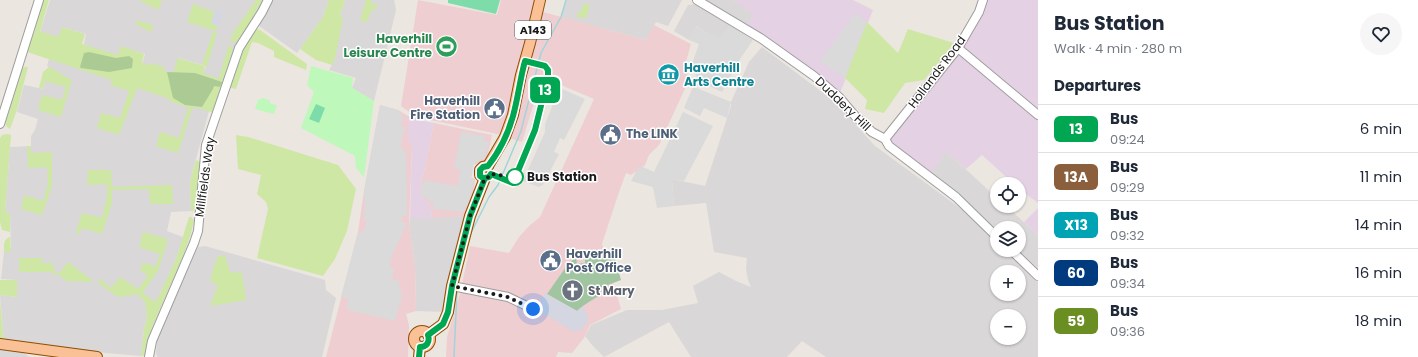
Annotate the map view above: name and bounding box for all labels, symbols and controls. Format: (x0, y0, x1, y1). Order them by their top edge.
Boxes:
text: Bus Station (1054, 10, 1165, 37)
button: heart (1360, 13, 1402, 55)
road number: A143 (515, 21, 551, 39)
place label: Haverhill Leisure Centre (343, 30, 433, 61)
street label: Hollands Road (904, 32, 969, 111)
sports icon: Haverhill Leisure Centre (434, 33, 460, 59)
text: Walk · 4 min · 280 m (1054, 39, 1182, 58)
place label: Haverhill Arts Centre (684, 59, 755, 90)
museum icon: Haverhill Arts Centre (655, 62, 681, 88)
street label: Duddery Hill (812, 73, 875, 135)
text: Departures (1054, 75, 1141, 96)
line badge: 13 (527, 77, 563, 103)
text: 13 (538, 80, 552, 100)
place label: Haverhill Fire Station (410, 92, 480, 123)
public building icon: Haverhill Fire Station (482, 95, 508, 121)
text: Bus (1110, 108, 1138, 129)
text: 6 min (1360, 118, 1402, 139)
text: 13 (1069, 119, 1083, 139)
public building icon: The LINK (597, 121, 623, 147)
place label: The LINK (626, 125, 678, 142)
text: 09:24 (1110, 130, 1145, 149)
street label: Millfields Way (190, 136, 219, 218)
text: Bus (1110, 156, 1138, 177)
text: 11 min (1360, 166, 1402, 187)
text: 13A (1064, 167, 1088, 187)
marker: Bus Station (506, 168, 524, 186)
place label: Bus Station (527, 168, 597, 185)
map controls (990, 177, 1026, 345)
button: locate (990, 177, 1026, 213)
text: 09:29 (1110, 178, 1145, 197)
text: Bus (1110, 204, 1138, 225)
text: 14 min (1355, 214, 1402, 235)
text: X13 (1064, 215, 1088, 235)
button: layers (990, 221, 1026, 257)
text: 09:32 (1110, 226, 1144, 245)
place label: Haverhill Post Office (566, 245, 632, 276)
public building icon: Haverhill Post Office (538, 248, 564, 274)
text: Bus (1110, 252, 1138, 273)
text: 16 min (1355, 262, 1402, 283)
text: 60 (1067, 263, 1085, 283)
button: + (990, 265, 1026, 301)
text: 09:34 (1110, 274, 1145, 293)
church icon: St Mary (560, 278, 586, 304)
place label: St Mary (588, 282, 635, 299)
your location (523, 299, 543, 319)
text: Bus (1110, 300, 1138, 321)
button: − (990, 309, 1026, 345)
text: 18 min (1355, 310, 1402, 331)
text: 59 (1067, 311, 1085, 331)
text: 09:36 (1110, 322, 1145, 341)

